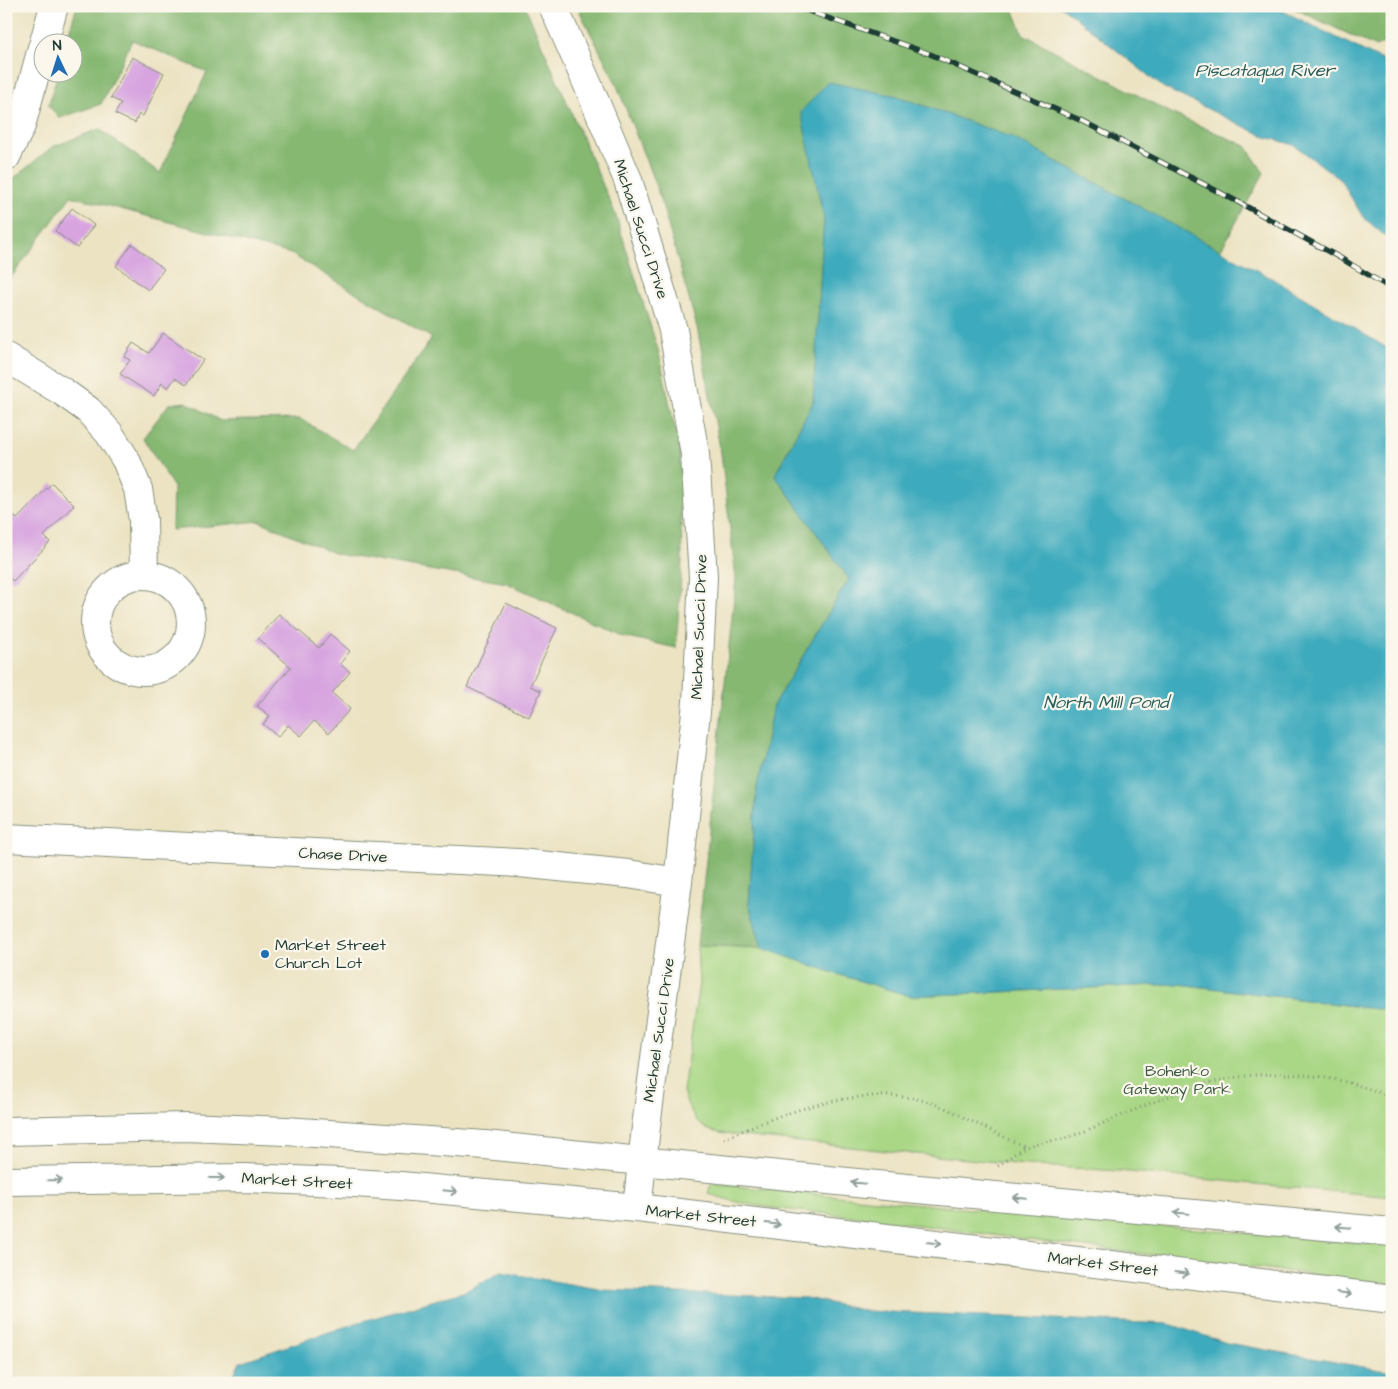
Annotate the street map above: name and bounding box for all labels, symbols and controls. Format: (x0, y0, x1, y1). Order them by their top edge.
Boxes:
north arrow (32, 32, 82, 82)
text: N (52, 36, 62, 56)
water label: Piscataqua River (1195, 58, 1337, 83)
street label: Michael Succi Drive (608, 156, 674, 302)
street label: Michael Succi Drive (685, 554, 713, 700)
water label: North Mill Pond (1043, 690, 1172, 715)
street label: Chase Drive (298, 842, 388, 868)
place label: Market Street Church Lot (275, 934, 386, 974)
marker: Market Street Church Lot (259, 948, 271, 960)
street label: Michael Succi Drive (638, 956, 680, 1104)
park label: Bohenko Gateway Park (1123, 1060, 1231, 1101)
street label: Market Street (241, 1167, 353, 1195)
one-way arrow (209, 1173, 225, 1183)
one-way arrow (46, 1175, 63, 1185)
one-way arrow (850, 1178, 866, 1188)
one-way arrow (441, 1186, 457, 1196)
one-way arrow (1012, 1193, 1028, 1203)
street label: Market Street (645, 1199, 758, 1233)
one-way arrow (1174, 1208, 1190, 1217)
one-way arrow (764, 1219, 780, 1229)
one-way arrow (1335, 1222, 1351, 1232)
one-way arrow (926, 1238, 942, 1248)
street label: Market Street (1047, 1246, 1160, 1282)
one-way arrow (1174, 1268, 1190, 1278)
one-way arrow (1335, 1288, 1351, 1298)

